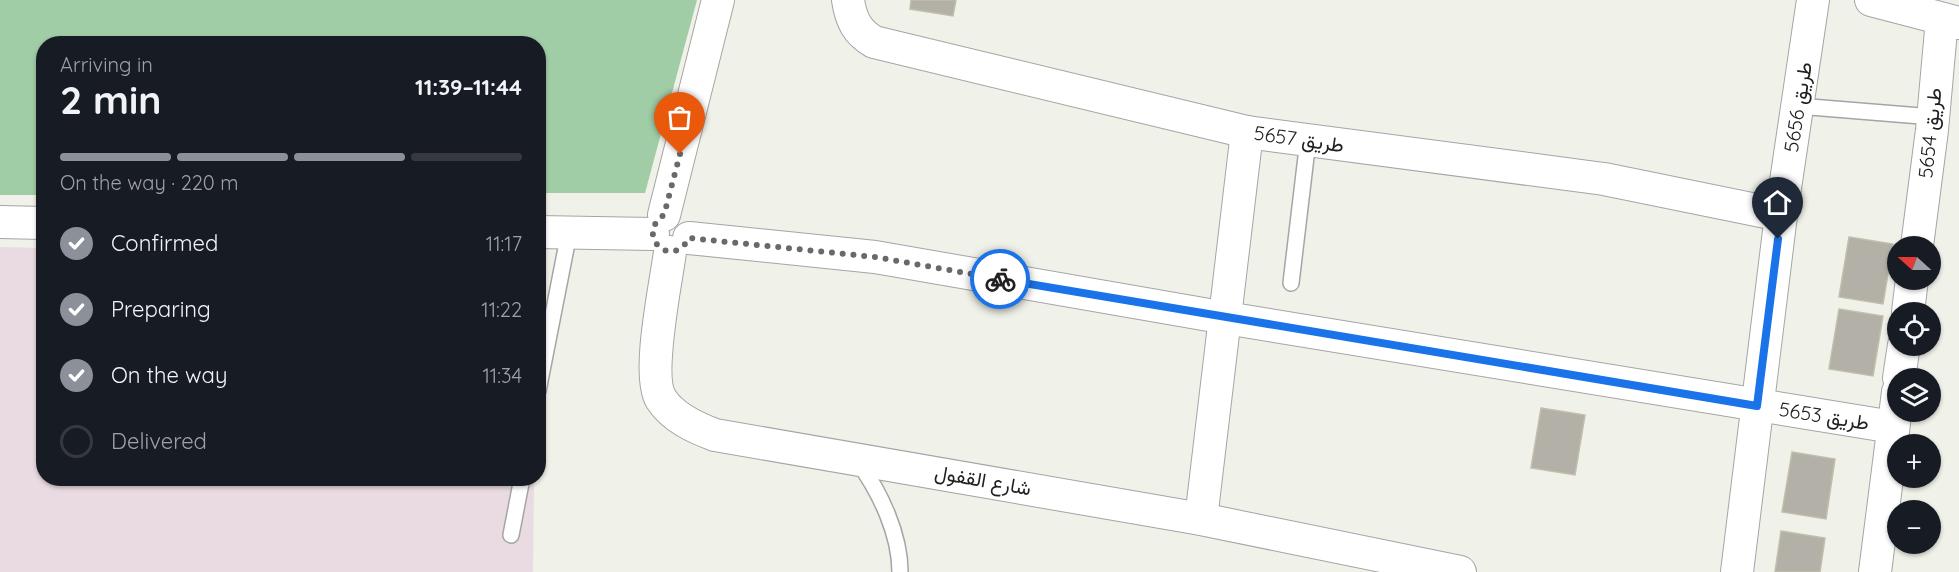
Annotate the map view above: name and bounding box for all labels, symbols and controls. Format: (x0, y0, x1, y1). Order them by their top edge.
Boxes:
text: Arriving in (60, 52, 153, 77)
street label: طريق 5656 (1778, 60, 1818, 154)
text: 11:39–11:44 (415, 73, 522, 101)
text: 2 min (60, 75, 162, 124)
street label: طريق 5654 (1912, 86, 1948, 180)
pin (654, 92, 705, 154)
icon: bag (663, 101, 696, 134)
street label: طريق 5657 (1252, 120, 1346, 158)
text: On the way · 220 m (60, 170, 238, 195)
pin (1752, 177, 1803, 239)
icon: home (1761, 186, 1794, 219)
icon: check (60, 227, 93, 260)
text: Confirmed (111, 229, 218, 257)
text: 11:17 (486, 231, 522, 256)
north arrow (1887, 236, 1941, 290)
map controls (1887, 236, 1941, 554)
courier (970, 249, 1030, 309)
icon: bike (984, 263, 1017, 296)
icon: check (60, 293, 93, 326)
text: Preparing (111, 295, 211, 323)
text: 11:22 (481, 297, 522, 322)
button: locate (1887, 302, 1941, 356)
icon: check (60, 359, 93, 392)
text: On the way (111, 361, 227, 389)
text: 11:34 (482, 363, 522, 388)
button: layers (1887, 368, 1941, 422)
street label: طريق 5653 (1777, 396, 1871, 436)
text: Delivered (111, 427, 207, 455)
button: + (1887, 434, 1941, 488)
street label: شارع القفول (932, 459, 1033, 502)
button: − (1887, 500, 1941, 554)

